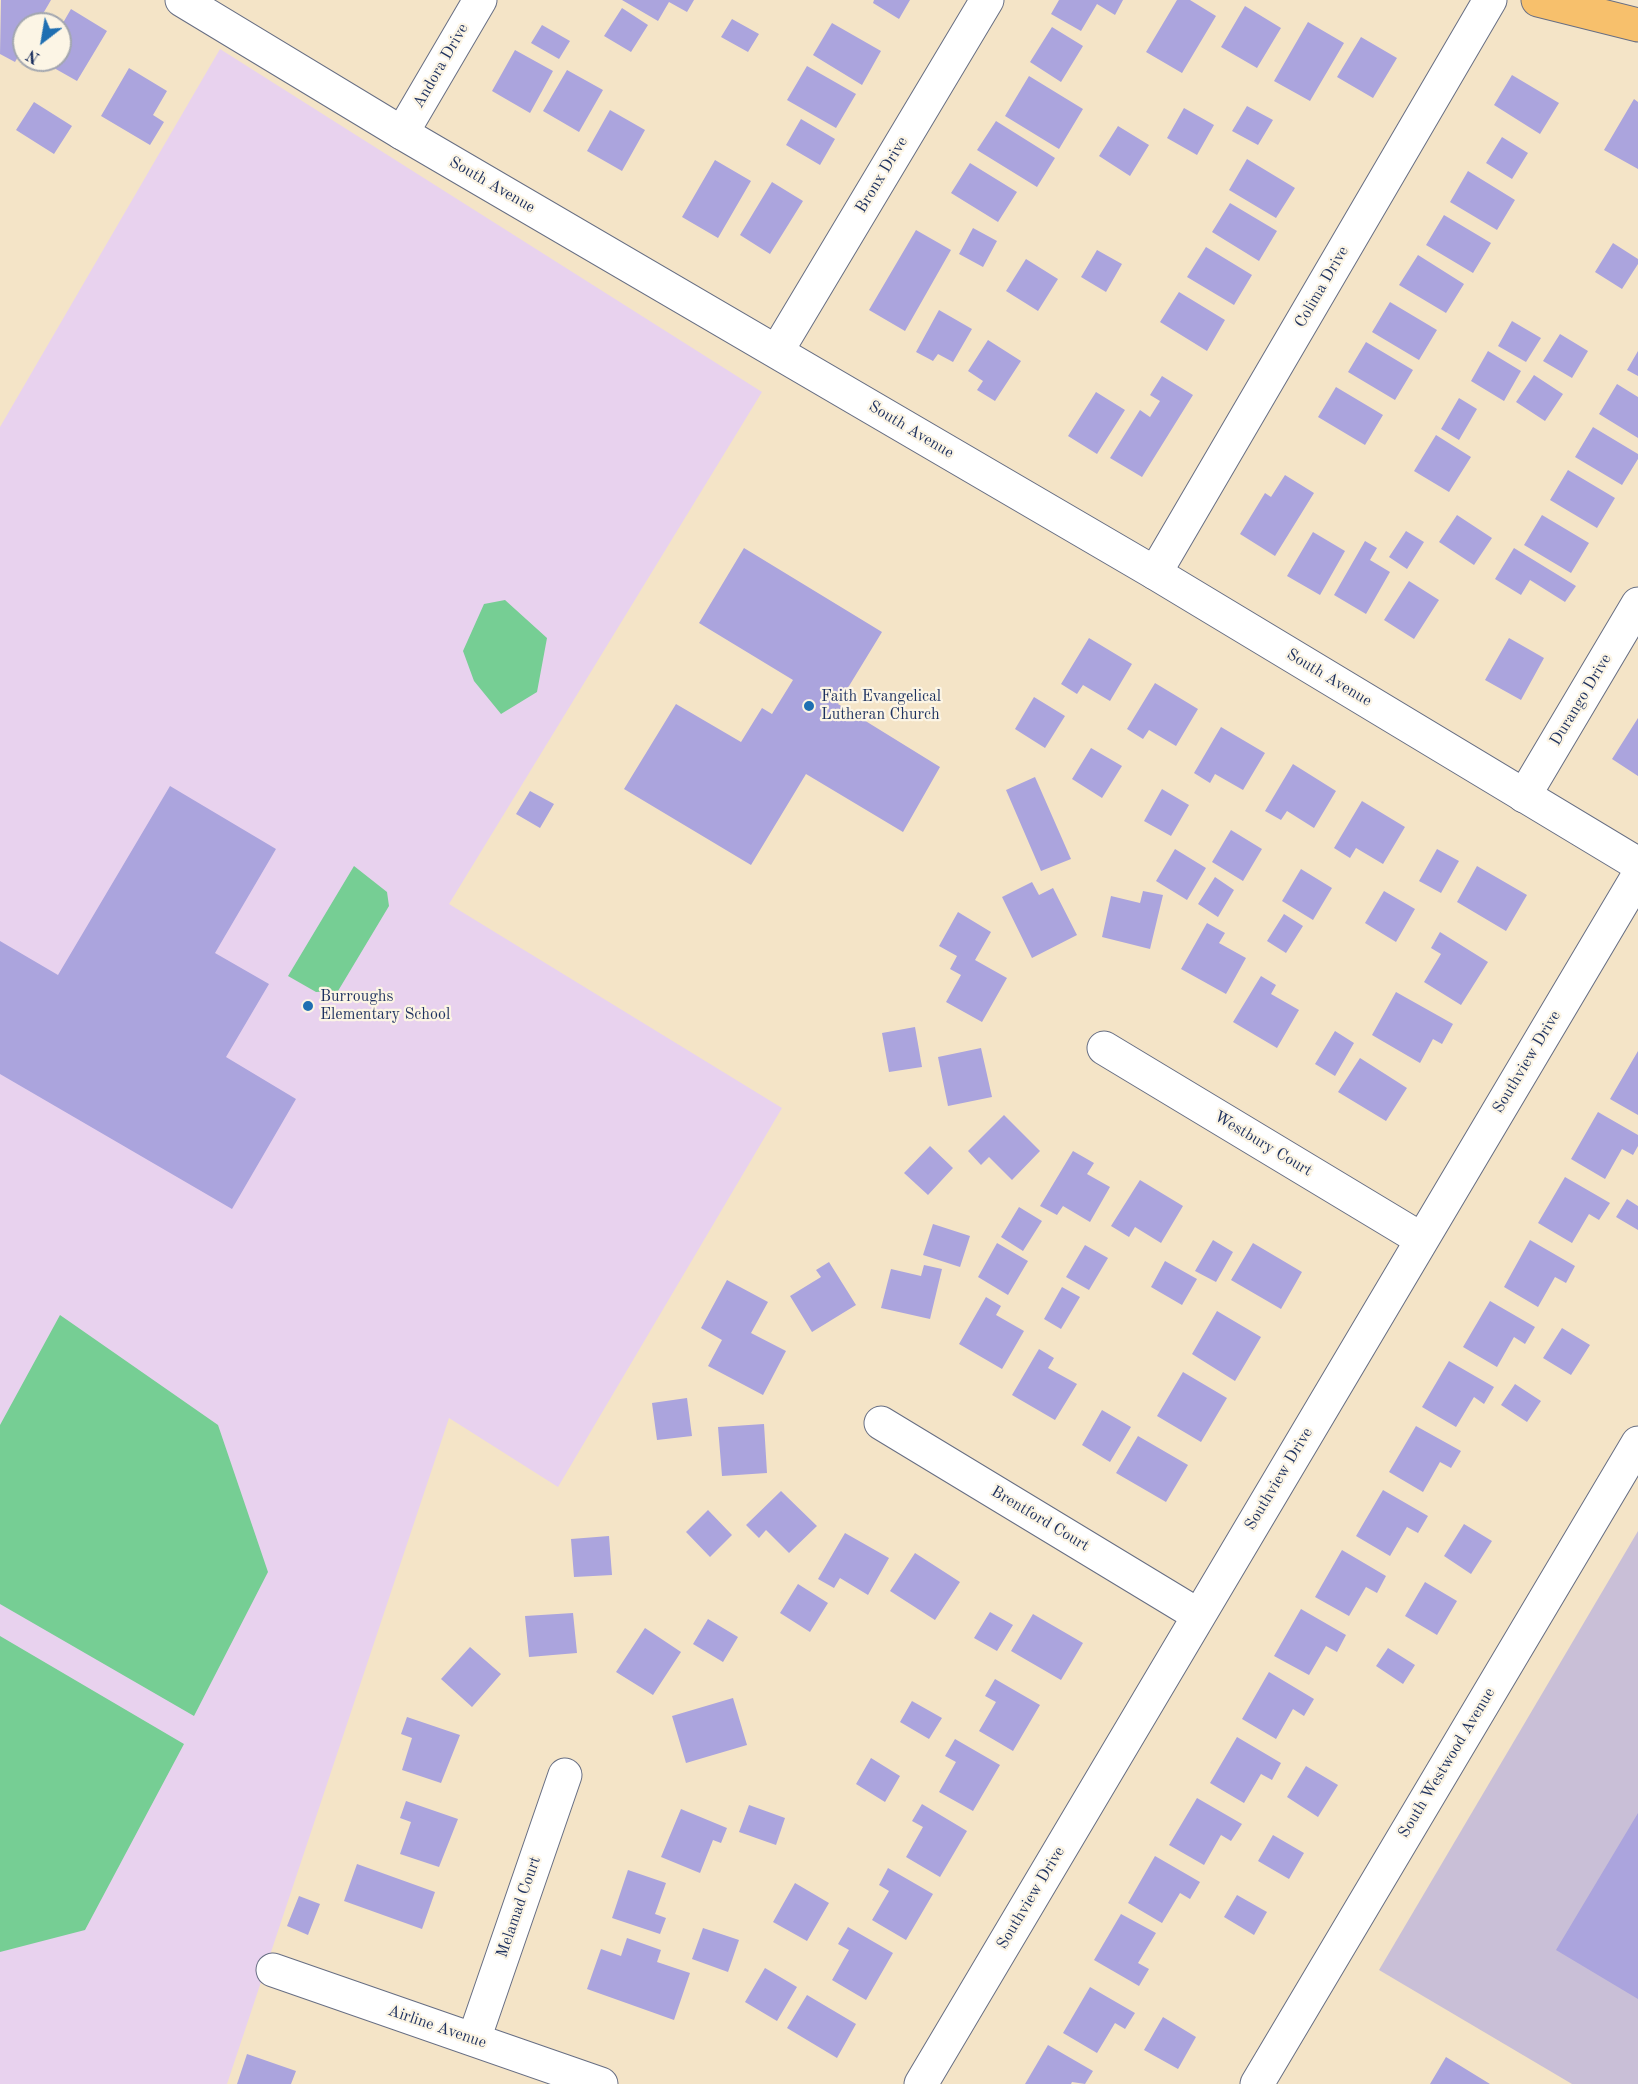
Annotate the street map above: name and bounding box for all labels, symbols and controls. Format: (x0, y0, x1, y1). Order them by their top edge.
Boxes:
north arrow (12, 12, 72, 72)
street label: Andora Drive (409, 20, 473, 112)
text: N (24, 46, 43, 66)
street label: Bronx Drive (852, 133, 912, 217)
street label: South Avenue (446, 153, 538, 217)
street label: Colima Drive (1291, 243, 1353, 331)
street label: South Avenue (865, 397, 957, 463)
street label: South Avenue (1283, 645, 1375, 711)
street label: Durango Drive (1546, 651, 1616, 749)
place label: Faith Evangelical Lutheran Church (821, 687, 941, 725)
marker: Faith Evangelical Lutheran Church (802, 699, 816, 713)
place label: Burroughs Elementary School (320, 987, 450, 1025)
marker: Burroughs Elementary School (301, 999, 315, 1013)
street label: Southview Drive (1489, 1007, 1565, 1117)
street label: Westbury Court (1210, 1107, 1316, 1181)
street label: Southview Drive (1241, 1424, 1317, 1534)
street label: Brentford Court (987, 1482, 1093, 1556)
street label: South Westwood Avenue (1395, 1684, 1499, 1842)
street label: Southview Drive (993, 1843, 1069, 1953)
street label: Melamad Court (493, 1854, 545, 1960)
street label: Airline Avenue (385, 2001, 489, 2053)

